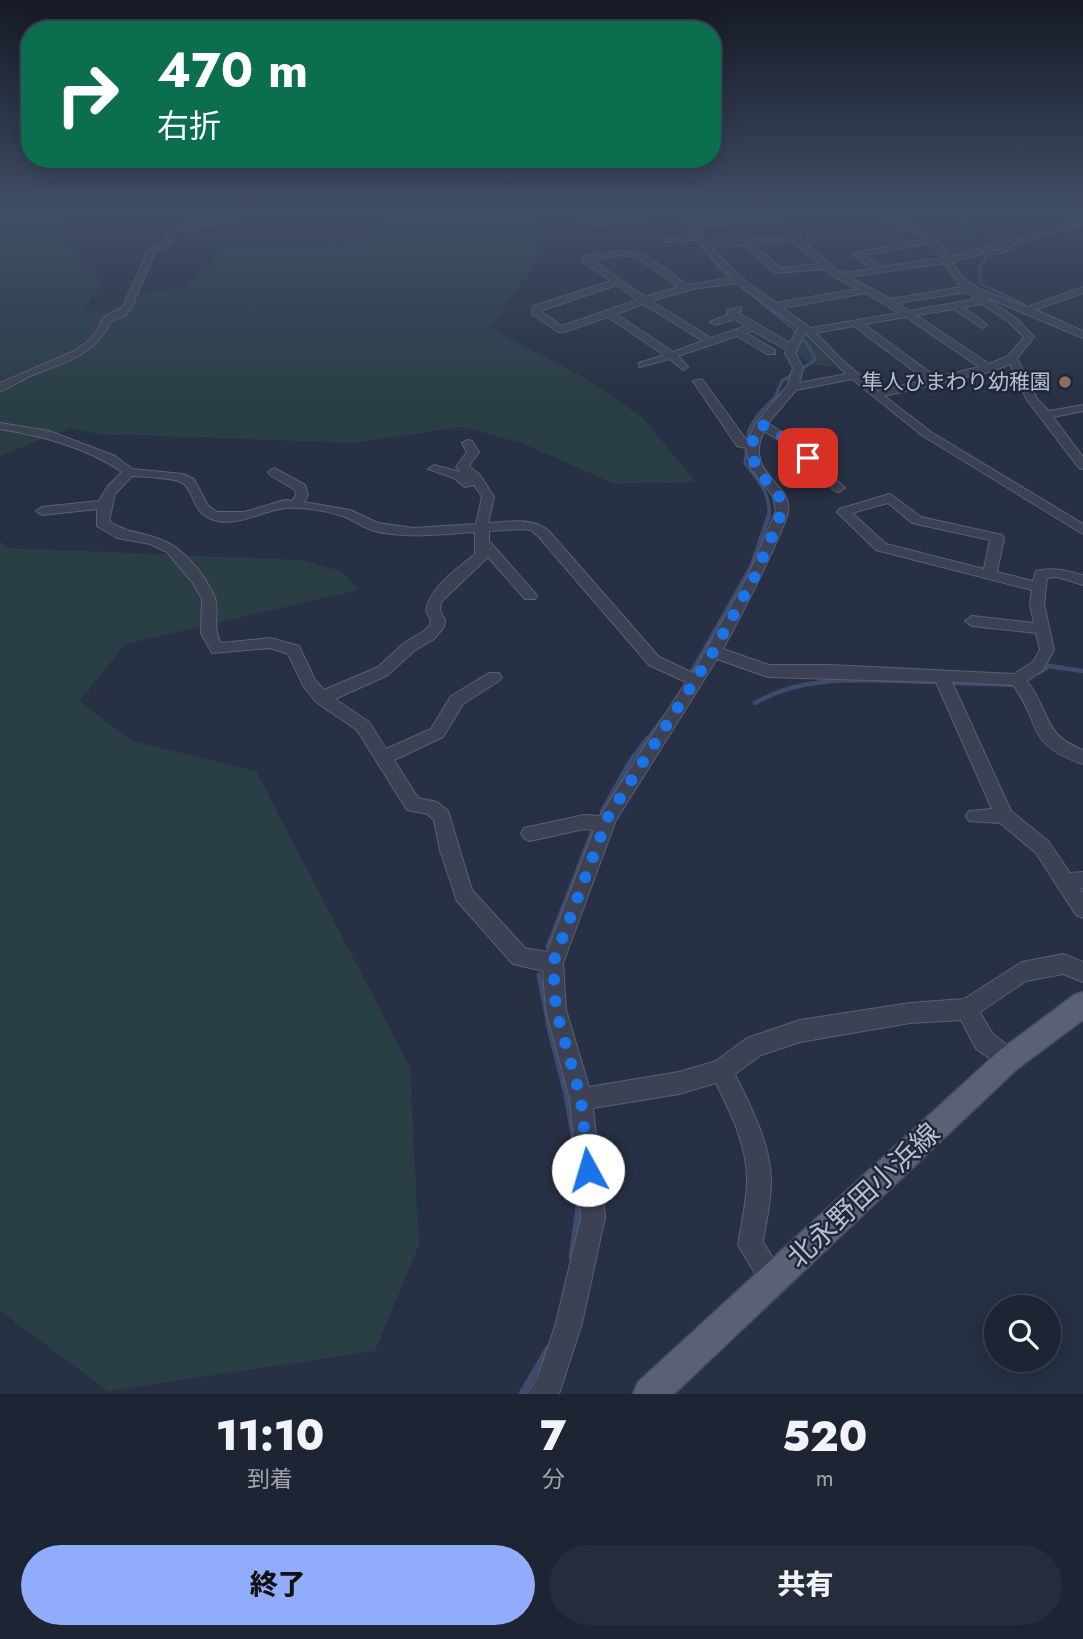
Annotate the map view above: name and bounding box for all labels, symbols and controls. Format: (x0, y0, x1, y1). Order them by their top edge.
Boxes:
text: 470 m (157, 35, 308, 105)
icon: right (42, 49, 133, 140)
text: 右折 (157, 103, 221, 149)
place label: 隼人ひまわり幼稚園 (862, 367, 1051, 397)
marker: 隼人ひまわり幼稚園 (1057, 374, 1073, 390)
pin (778, 428, 838, 488)
icon: arrive (789, 439, 827, 477)
street label: 北永野田小浜線 (778, 1114, 949, 1277)
position arrow (551, 1133, 625, 1207)
map controls (984, 1295, 1061, 1372)
button: search (984, 1295, 1061, 1372)
text: 11:10 (216, 1405, 324, 1466)
text: 7 (540, 1405, 566, 1466)
text: 520 (782, 1406, 867, 1467)
text: m (816, 1461, 834, 1495)
text: 到着 (247, 1462, 293, 1496)
text: 分 (542, 1462, 565, 1496)
button: 終了 (21, 1545, 535, 1625)
button: 共有 (549, 1545, 1062, 1625)

